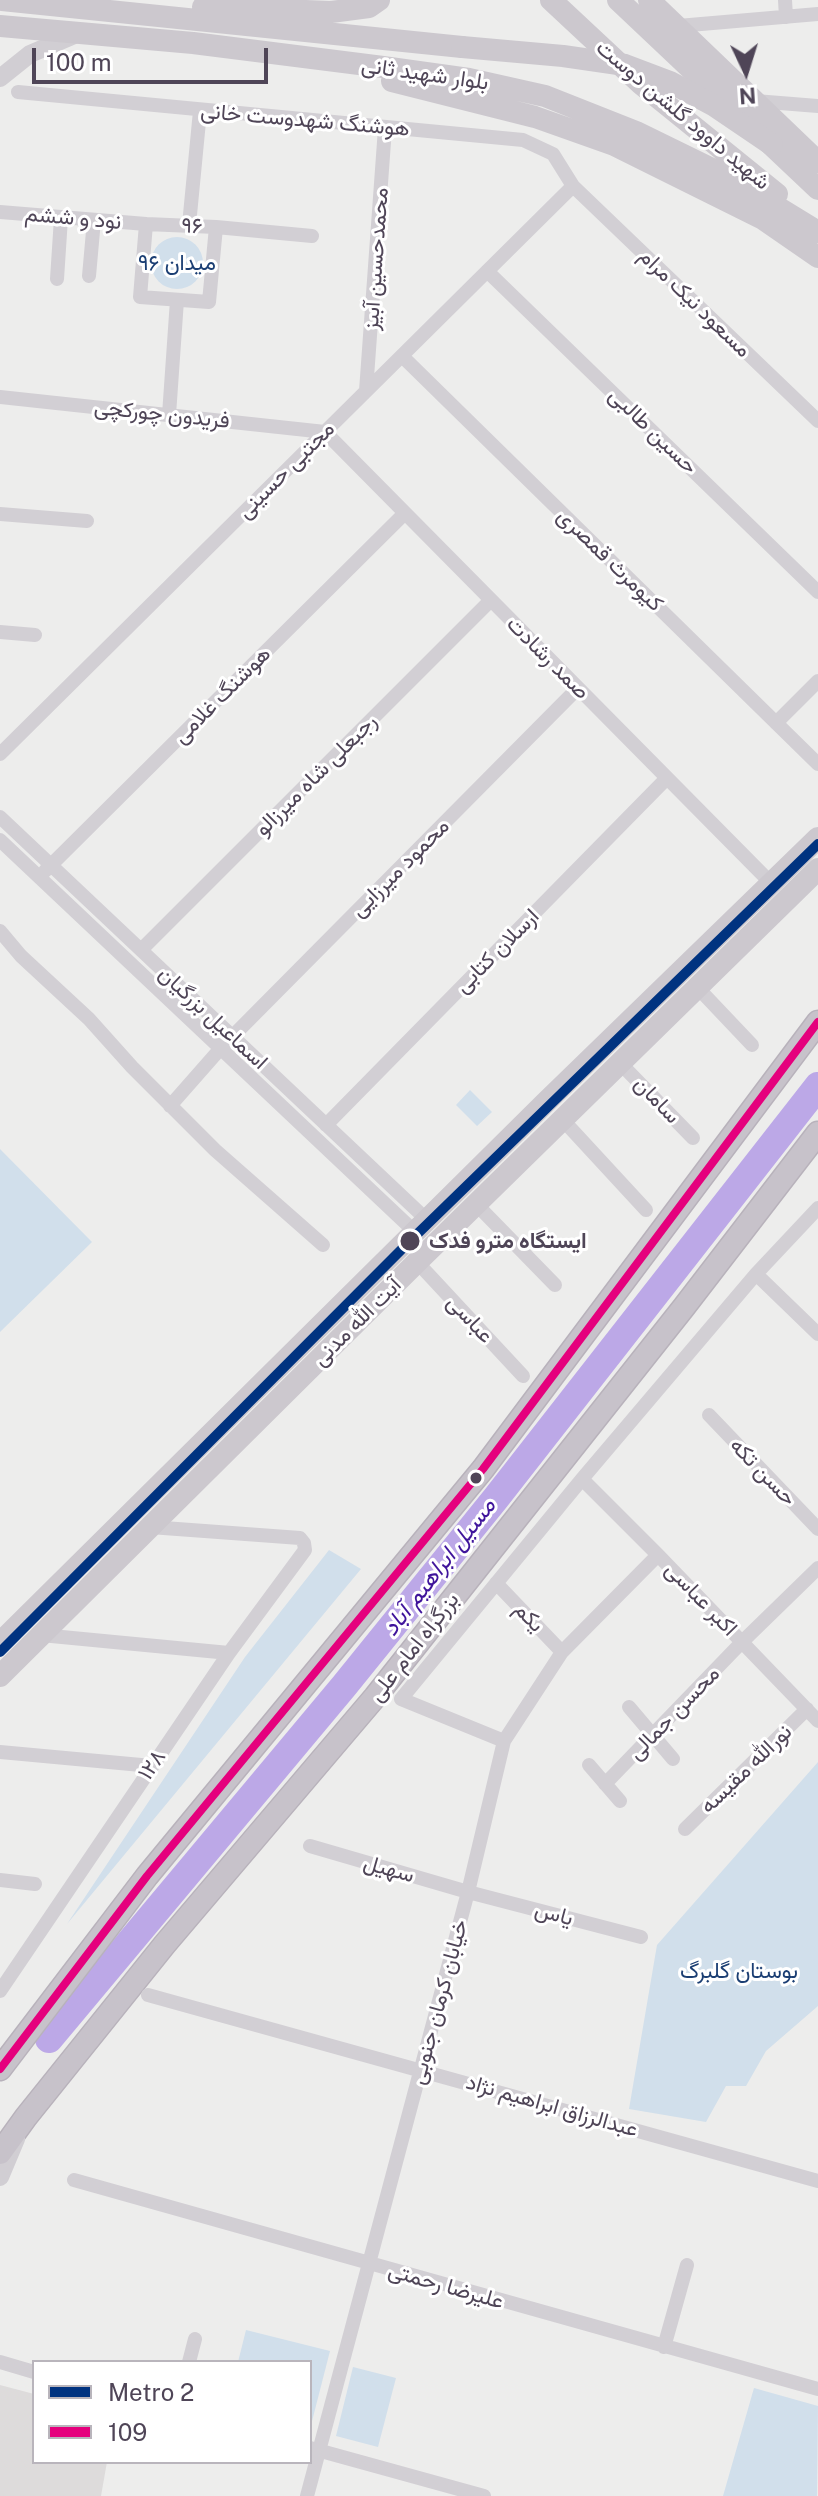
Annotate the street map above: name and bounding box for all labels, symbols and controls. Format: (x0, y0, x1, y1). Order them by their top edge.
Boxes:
scale bar (36, 32, 272, 82)
north arrow (706, 32, 786, 112)
street label: شهید داوود گلشن دوست (591, 34, 775, 196)
text: 100 m (46, 48, 112, 76)
street label: بلوار شهید ثانی (360, 52, 490, 96)
text: N (738, 82, 757, 110)
street label: هوشنگ شهدوست خانی (199, 98, 411, 142)
street label: محمدحسین آبیز (358, 187, 394, 331)
street label: نود و ششم (24, 201, 122, 235)
street label: ۹۶ (181, 212, 203, 240)
street label: مسعود نیک مرام (633, 243, 757, 363)
park label: میدان ۹۶ (138, 250, 216, 276)
street label: حسین طالبی (603, 382, 703, 480)
street label: فریدون چورکچی (93, 394, 231, 434)
street label: مجتبی حسینی (232, 416, 340, 524)
street label: کیومرث قمصری (551, 503, 669, 617)
street label: صمد رشادت (501, 611, 595, 705)
street label: هوشنگ غلامی (168, 641, 276, 749)
street label: رجبعلی شاه میرزالو (249, 708, 383, 842)
street label: محمود میرزایی (345, 813, 455, 923)
street label: ارسلان کتابی (449, 903, 545, 999)
street label: اسماعیل بزرگیان (153, 961, 273, 1075)
street label: سامان (628, 1071, 686, 1129)
place label: ایستگاه مترو فدک (429, 1228, 587, 1254)
marker: ایستگاه مترو فدک (398, 1229, 422, 1253)
street label: آیت الله مدنی (307, 1272, 407, 1372)
street label: عباسی (441, 1289, 499, 1349)
street label: حسن تکه (724, 1432, 802, 1512)
unlabelled marker (468, 1470, 484, 1486)
water label: مسیل ابراهیم آباد (376, 1492, 502, 1642)
street label: اکبر عباسی (659, 1556, 743, 1642)
street label: بزرگراه امام علی (363, 1587, 465, 1707)
street label: یکم (508, 1596, 550, 1638)
street label: محسن جمالی (623, 1661, 725, 1765)
street label: نورالله مقیسه (695, 1719, 797, 1819)
street label: ۱۲۸ (132, 1745, 172, 1785)
street label: سهیل (360, 1849, 418, 1889)
street label: یاس (532, 1896, 576, 1932)
street label: خیابان کرمان جنوبی (404, 1916, 474, 2088)
park label: بوستان گلبرگ (680, 1958, 798, 1984)
street label: عبدالرزاق ابراهیم نژاد (463, 2069, 641, 2143)
street label: علیرضا رحمتی (385, 2257, 507, 2315)
legend (32, 2360, 312, 2464)
text: Metro 2 (108, 2378, 194, 2406)
text: 109 (108, 2418, 147, 2446)

